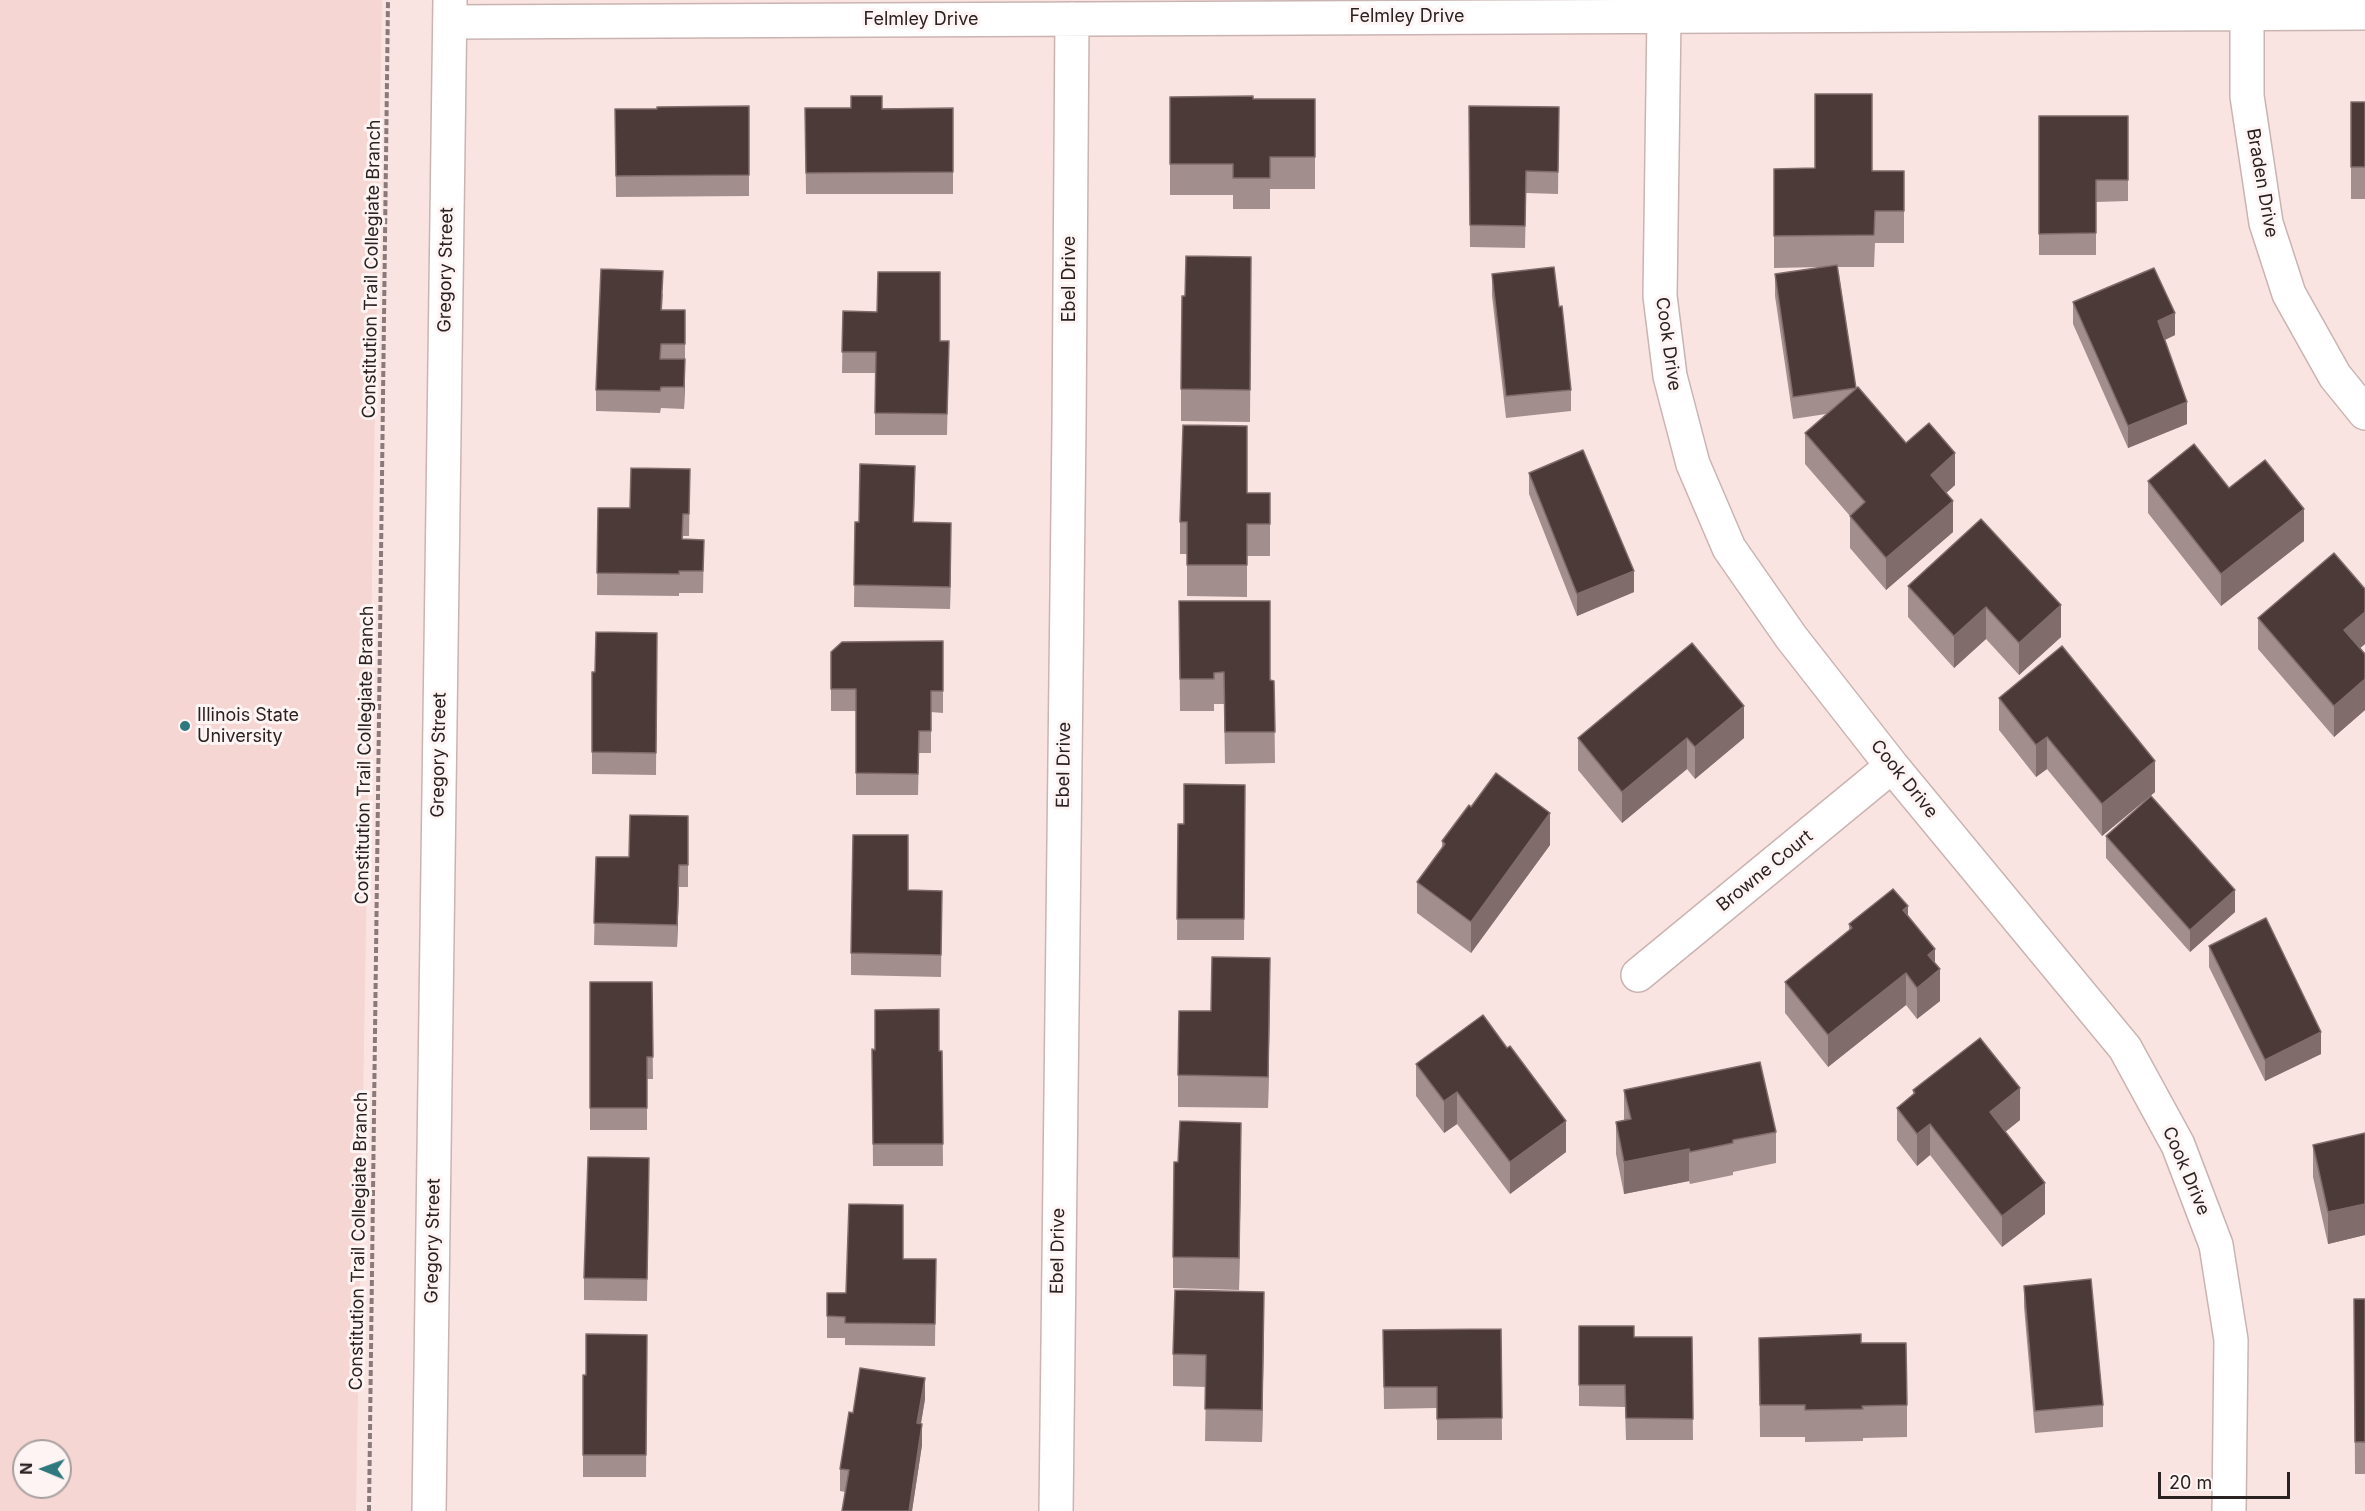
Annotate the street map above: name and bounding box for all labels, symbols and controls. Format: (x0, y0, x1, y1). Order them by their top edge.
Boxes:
street label: Felmley Drive (1350, 6, 1464, 28)
street label: Felmley Drive (864, 9, 978, 31)
street label: Constitution Trail Collegiate Branch (359, 119, 385, 419)
street label: Braden Drive (2242, 127, 2282, 239)
street label: Gregory Street (434, 207, 458, 333)
street label: Ebel Drive (1059, 236, 1081, 322)
street label: Cook Drive (1651, 296, 1685, 392)
street label: Constitution Trail Collegiate Branch (352, 605, 378, 905)
street label: Gregory Street (427, 692, 451, 818)
place label: Illinois State University (197, 705, 299, 748)
marker: Illinois State University (178, 719, 192, 733)
street label: Ebel Drive (1052, 722, 1076, 808)
street label: Cook Drive (1866, 736, 1942, 822)
street label: Browne Court (1713, 826, 1817, 916)
street label: Constitution Trail Collegiate Branch (346, 1091, 372, 1391)
street label: Cook Drive (2158, 1123, 2214, 1219)
street label: Gregory Street (421, 1178, 445, 1304)
street label: Ebel Drive (1046, 1208, 1070, 1294)
north arrow (12, 1439, 72, 1499)
scale bar (2161, 1460, 2293, 1498)
text: N (16, 1462, 36, 1475)
text: 20 m (2169, 1472, 2212, 1493)

